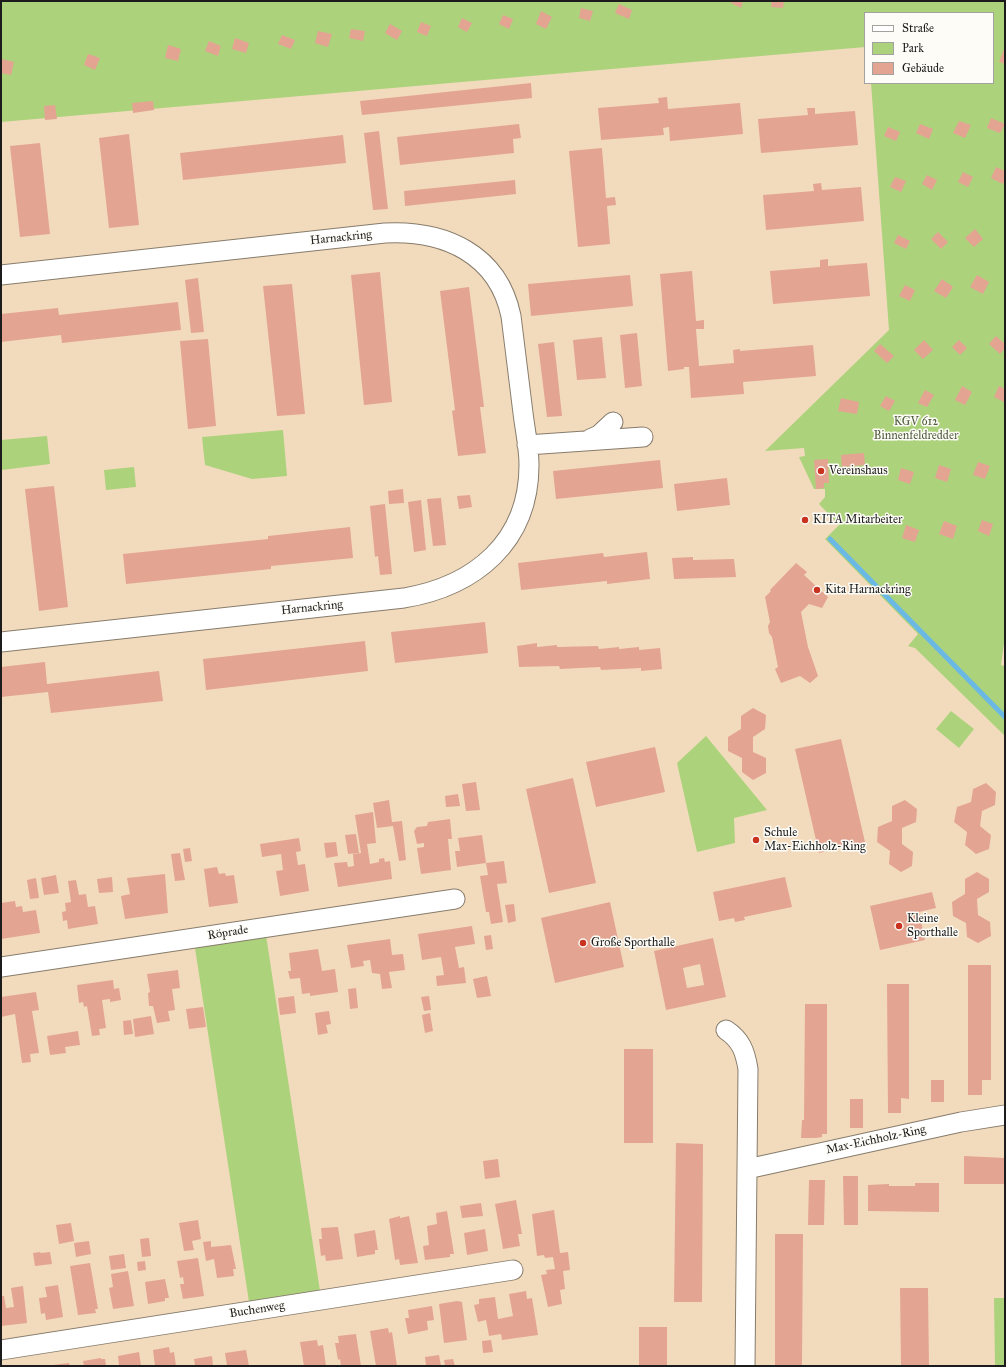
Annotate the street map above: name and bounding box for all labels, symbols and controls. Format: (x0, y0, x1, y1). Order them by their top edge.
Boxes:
legend (864, 12, 994, 84)
text: Straße (902, 21, 934, 35)
text: Park (902, 41, 924, 55)
text: Gebäude (902, 61, 944, 75)
street label: Harnackring (309, 228, 373, 248)
park label: KGV 612 Binnenfeldredder (874, 415, 958, 443)
place label: Vereinshaus (829, 464, 888, 478)
marker: Vereinshaus (816, 466, 826, 476)
place label: KITA Mitarbeiter (813, 513, 903, 527)
marker: KITA Mitarbeiter (800, 515, 810, 525)
place label: Kita Harnackring (825, 583, 911, 597)
marker: Kita Harnackring (812, 585, 822, 595)
street label: Harnackring (280, 598, 344, 618)
place label: Schule Max-Eichholz-Ring (764, 826, 866, 854)
marker: Schule Max-Eichholz-Ring (751, 835, 761, 845)
place label: Kleine Sporthalle (907, 912, 958, 940)
marker: Kleine Sporthalle (894, 921, 904, 931)
street label: Röprade (207, 923, 249, 943)
place label: Große Sporthalle (591, 936, 675, 950)
marker: Große Sporthalle (578, 938, 588, 948)
street label: Max-Eichholz-Ring (825, 1122, 927, 1158)
street label: Buchenweg (228, 1299, 286, 1321)

